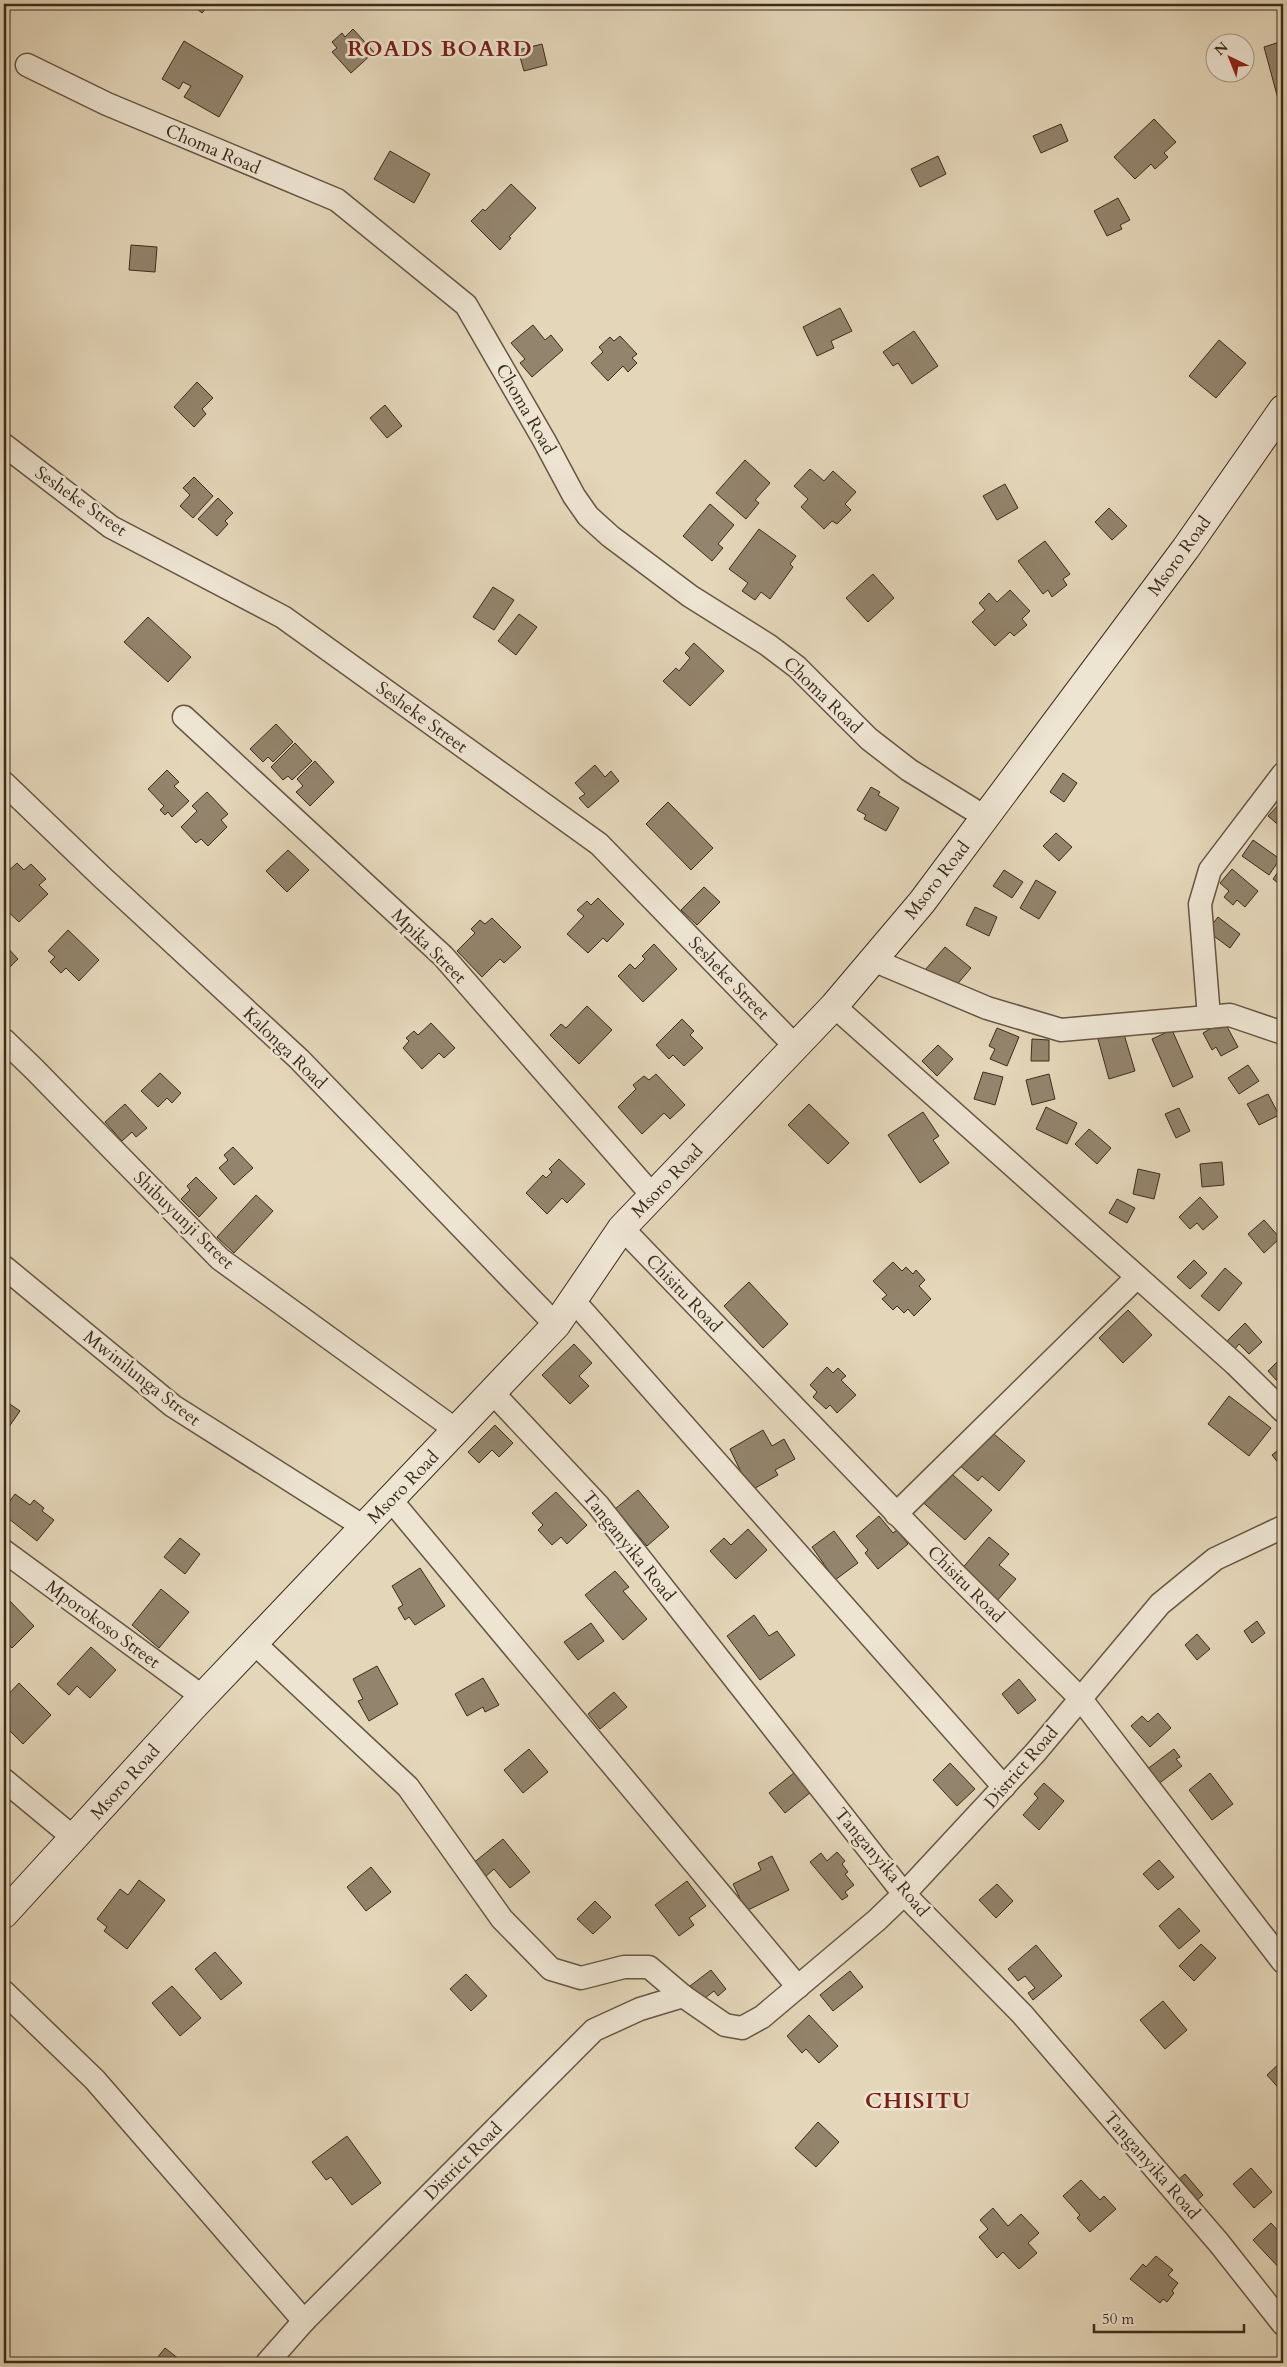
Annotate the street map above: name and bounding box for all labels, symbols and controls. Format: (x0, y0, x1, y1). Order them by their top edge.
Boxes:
north arrow (1204, 32, 1254, 82)
district label: ROADS BOARD (347, 34, 533, 64)
text: N (1211, 38, 1232, 60)
street label: Choma Road (162, 118, 264, 181)
street label: Choma Road (490, 359, 562, 459)
street label: Sesheke Street (30, 460, 132, 543)
street label: Msoro Road (1142, 511, 1217, 601)
street label: Choma Road (778, 651, 868, 740)
street label: Sesheke Street (371, 676, 473, 759)
street label: Msoro Road (899, 835, 976, 925)
street label: Mpika Street (385, 903, 472, 990)
street label: Sesheke Street (682, 931, 775, 1026)
street label: Kalonga Road (237, 1002, 332, 1095)
street label: Msoro Road (626, 1139, 709, 1224)
street label: Shibuyunji Street (128, 1166, 240, 1275)
street label: Chisitu Road (640, 1249, 728, 1338)
street label: Mwinilunga Street (78, 1325, 206, 1432)
street label: Msoro Road (362, 1445, 445, 1530)
street label: Tanganyika Road (576, 1486, 681, 1607)
street label: Chisitu Road (922, 1540, 1010, 1629)
street label: Mporokoso Street (40, 1574, 165, 1675)
street label: District Road (979, 1721, 1064, 1814)
street label: Msoro Road (85, 1739, 166, 1825)
street label: Tanganyika Road (828, 1802, 935, 1923)
district label: CHISITU (865, 2086, 971, 2116)
street label: Tanganyika Road (1098, 2106, 1206, 2225)
street label: District Road (419, 2116, 508, 2206)
scale bar (1094, 2302, 1244, 2334)
text: 50 m (1102, 2309, 1134, 2329)

